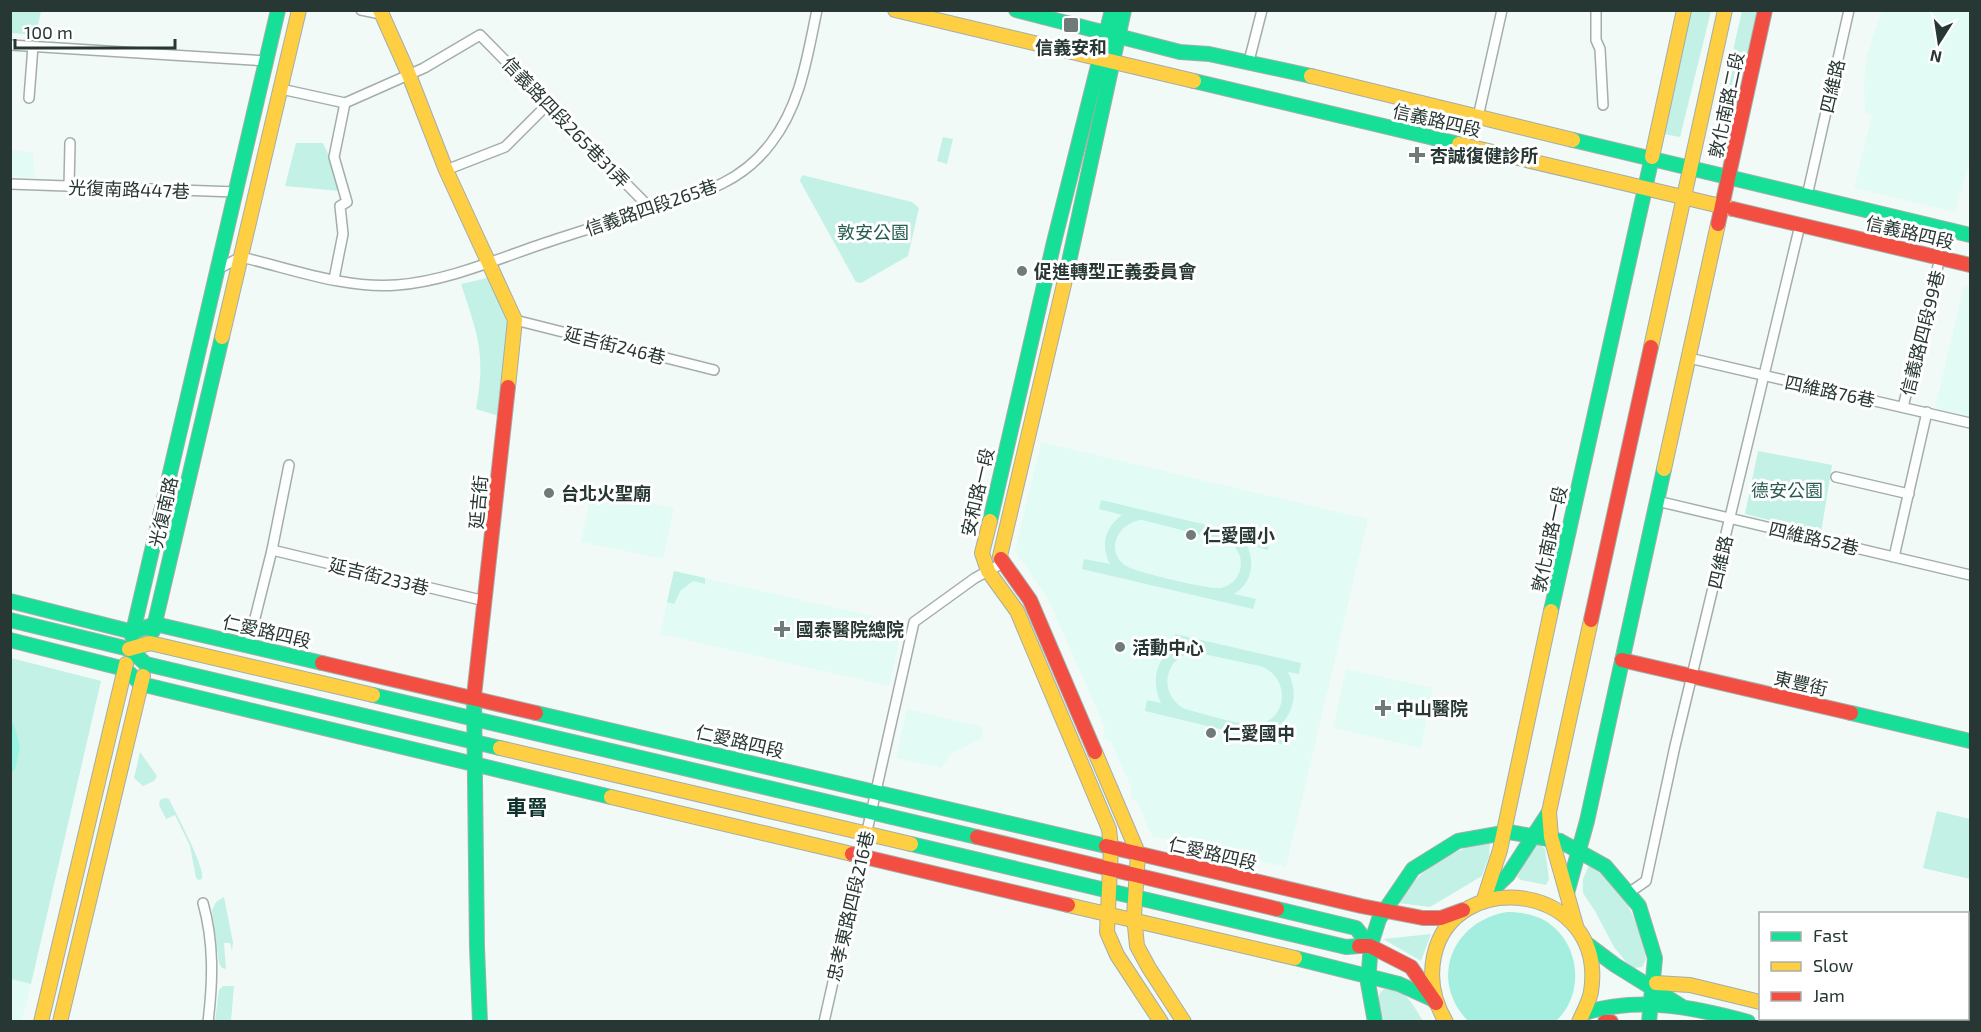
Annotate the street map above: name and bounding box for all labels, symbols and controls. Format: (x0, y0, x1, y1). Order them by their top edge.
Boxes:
scale bar (15, 12, 176, 50)
north arrow (1909, 12, 1969, 72)
marker: 信義安和 (1062, 16, 1080, 34)
text: 100 m (24, 21, 73, 43)
place label: 信義安和 (1035, 36, 1107, 58)
text: N (1928, 47, 1943, 68)
street label: 敦化南路二段 (1704, 50, 1748, 160)
street label: 信義路四段265巷31弄 (498, 52, 634, 192)
street label: 四維路 (1815, 57, 1849, 115)
street label: 信義路四段 (1391, 99, 1483, 141)
place label: 杏誠復健診所 (1430, 144, 1538, 166)
marker: 杏誠復健診所 (1408, 146, 1426, 164)
street label: 信義路四段265巷 (582, 174, 720, 240)
street label: 光復南路447巷 (68, 176, 190, 202)
street label: 信義路四段 (1864, 211, 1956, 253)
park label: 敦安公園 (837, 221, 909, 243)
place label: 促進轉型正義委員會 (1034, 260, 1197, 282)
marker: 促進轉型正義委員會 (1015, 264, 1029, 278)
street label: 信義路四段99巷 (1896, 268, 1948, 398)
street label: 延吉街246巷 (562, 322, 668, 368)
street label: 四維路76巷 (1783, 371, 1877, 411)
street label: 安和路一段 (956, 446, 998, 538)
street label: 光復南路 (144, 474, 182, 550)
street label: 延吉街 (465, 474, 491, 530)
park label: 德安公園 (1751, 479, 1823, 501)
place label: 台北火聖廟 (561, 482, 651, 504)
street label: 敦化南路一段 (1527, 484, 1571, 594)
marker: 台北火聖廟 (542, 486, 556, 500)
street label: 四維路52巷 (1767, 517, 1861, 559)
place label: 仁愛國小 (1203, 524, 1275, 546)
marker: 仁愛國小 (1184, 528, 1198, 542)
street label: 四維路 (1703, 533, 1737, 591)
street label: 延吉街233巷 (327, 553, 431, 599)
street label: 仁愛路四段 (221, 610, 313, 652)
place label: 國泰醫院總院 (796, 618, 904, 640)
marker: 國泰醫院總院 (773, 620, 791, 638)
place label: 活動中心 (1132, 636, 1204, 658)
marker: 活動中心 (1113, 640, 1127, 654)
street label: 東豐街 (1772, 666, 1830, 700)
place label: 中山醫院 (1396, 697, 1468, 719)
marker: 中山醫院 (1374, 699, 1392, 717)
street label: 仁愛路四段 (694, 720, 786, 762)
place label: 仁愛國中 (1223, 722, 1295, 744)
marker: 仁愛國中 (1204, 726, 1218, 740)
district label: 車罾 (506, 794, 548, 819)
street label: 忠孝東路四段216巷 (822, 829, 878, 983)
street label: 仁愛路四段 (1167, 832, 1259, 874)
legend (1759, 912, 1969, 1020)
text: Fast (1813, 924, 1848, 946)
text: Slow (1813, 954, 1854, 976)
text: Jam (1813, 984, 1845, 1006)

